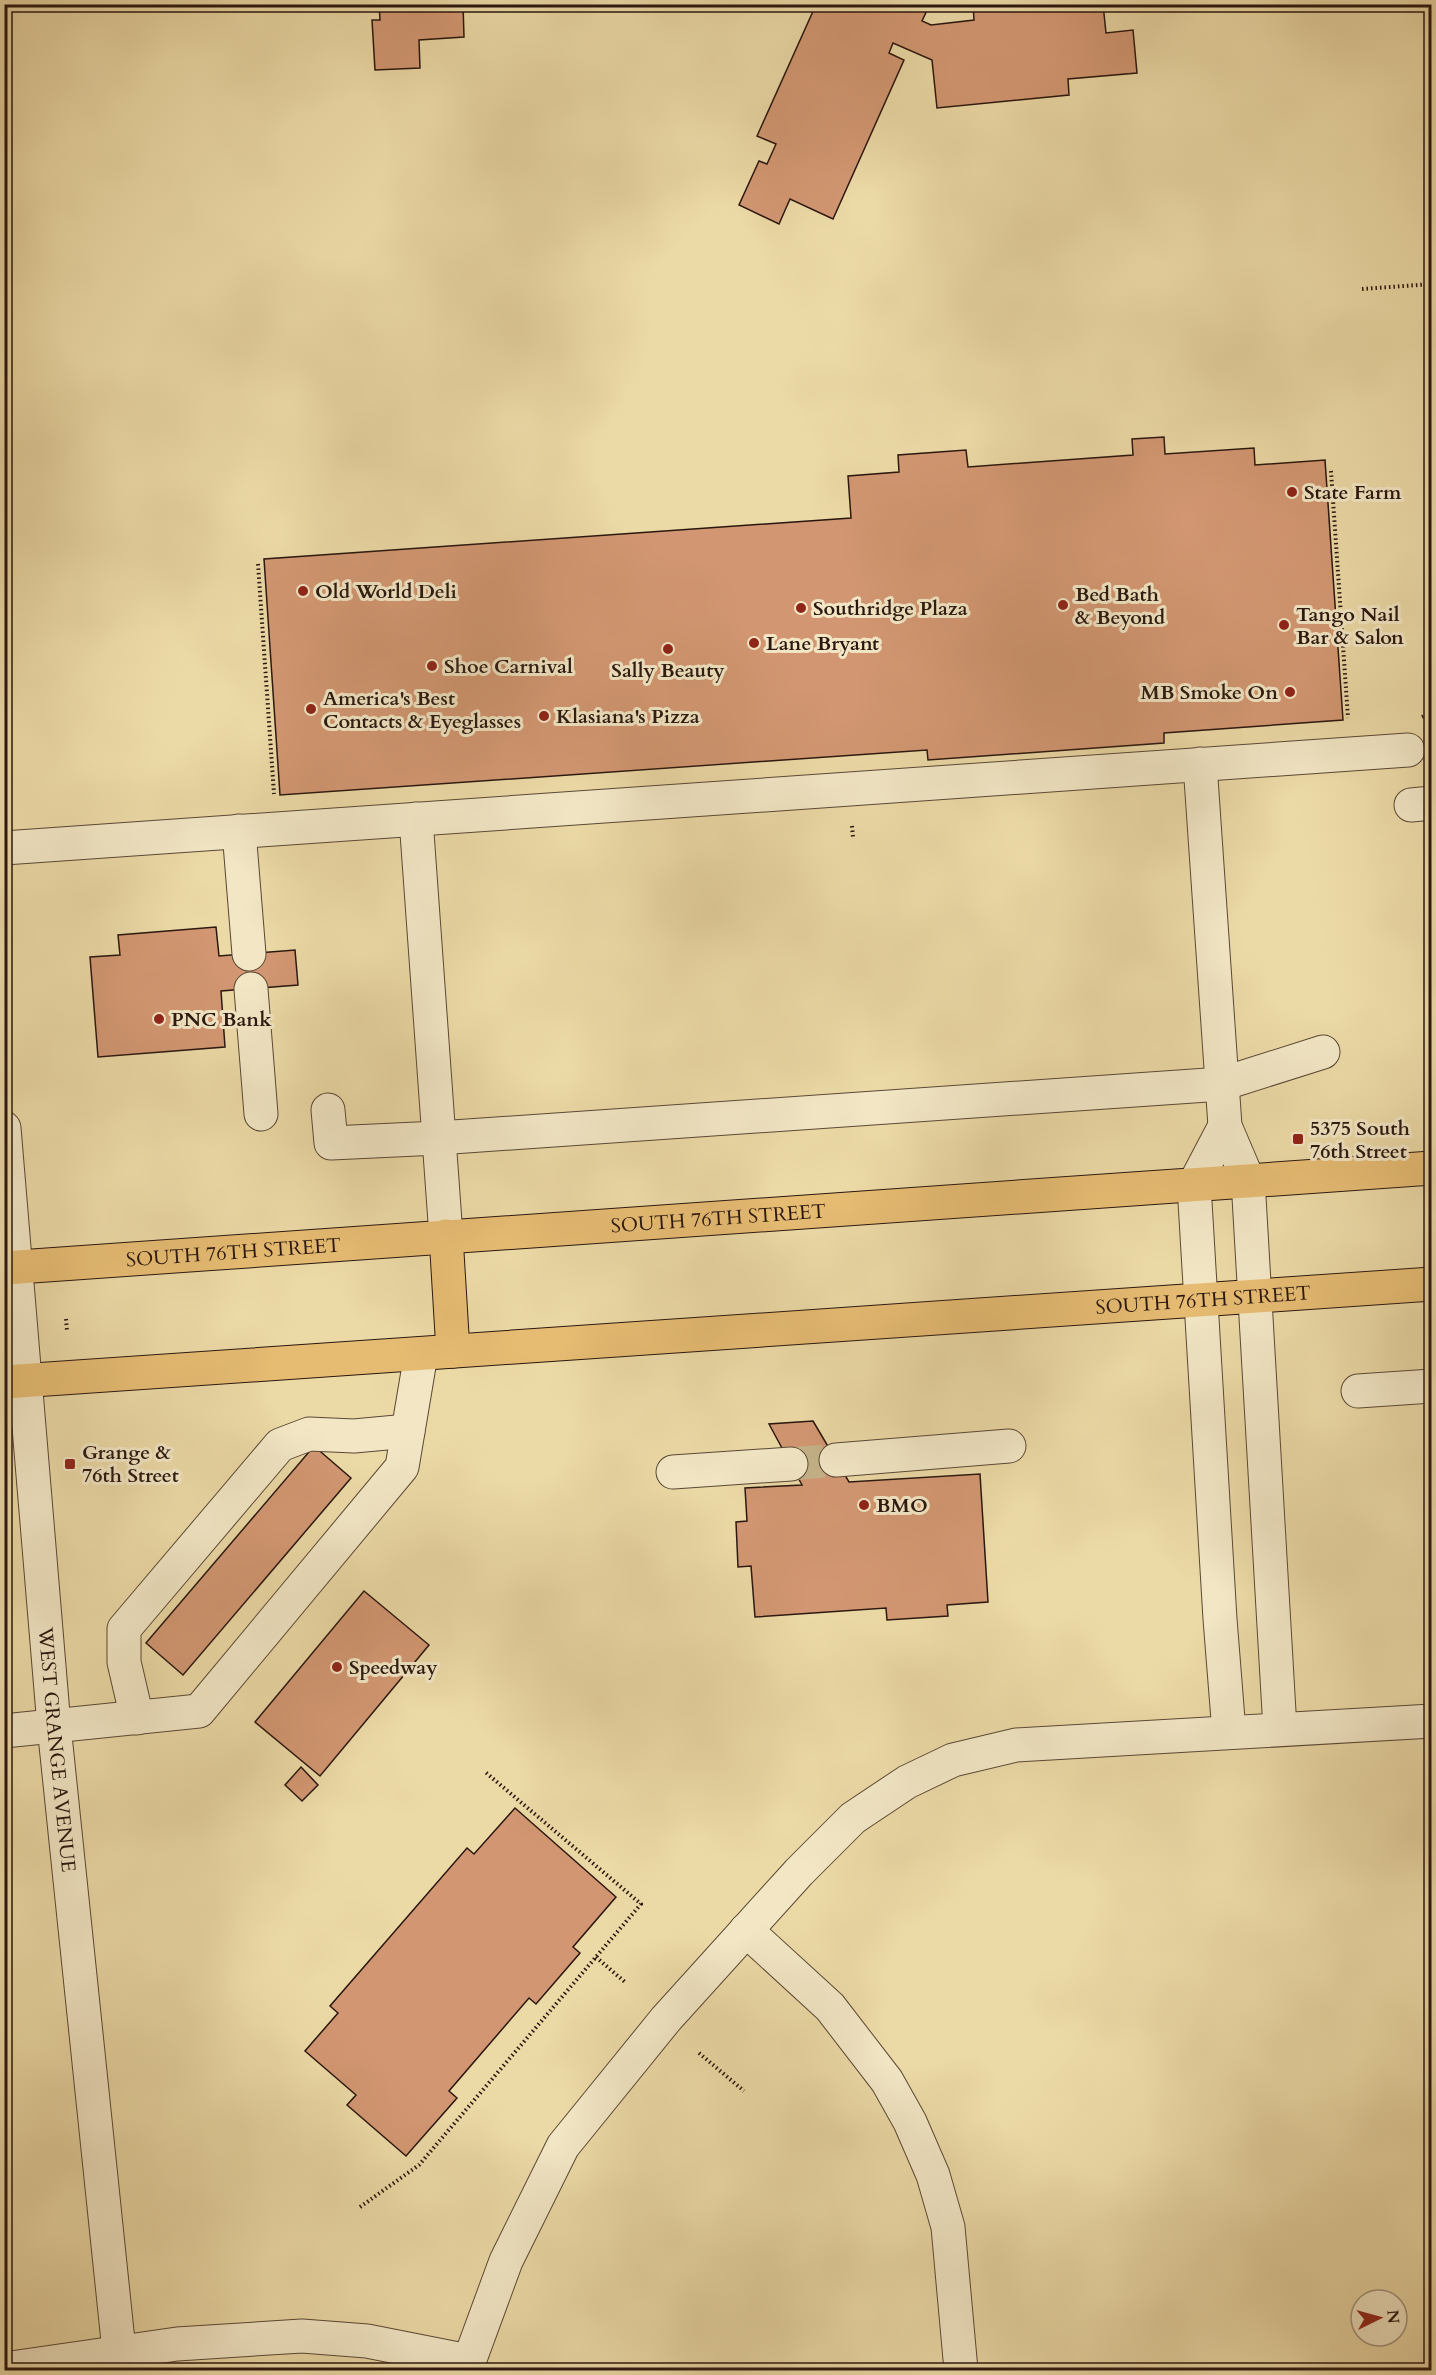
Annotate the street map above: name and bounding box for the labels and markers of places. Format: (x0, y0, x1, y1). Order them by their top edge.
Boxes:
place label: State Farm (1304, 479, 1402, 506)
marker: State Farm (1285, 485, 1299, 499)
place label: Old World Deli (315, 578, 457, 605)
place label: Bed Bath & Beyond (1075, 581, 1166, 631)
marker: Old World Deli (296, 584, 310, 598)
place label: Southridge Plaza (813, 595, 968, 622)
marker: Bed Bath & Beyond (1056, 598, 1070, 612)
marker: Southridge Plaza (794, 601, 808, 615)
place label: Tango Nail Bar & Salon (1296, 601, 1404, 651)
marker: Tango Nail Bar & Salon (1277, 618, 1291, 632)
place label: Lane Bryant (766, 630, 879, 657)
marker: Lane Bryant (747, 636, 761, 650)
marker: Sally Beauty (661, 642, 675, 656)
place label: Shoe Carnival (444, 653, 573, 680)
place label: Sally Beauty (611, 657, 725, 684)
marker: Shoe Carnival (425, 659, 439, 673)
place label: MB Smoke On (1141, 679, 1278, 706)
place label: America's Best Contacts & Eyeglasses (323, 685, 521, 735)
marker: MB Smoke On (1283, 685, 1297, 699)
marker: America's Best Contacts & Eyeglasses (304, 702, 318, 716)
place label: Klasiana's Pizza (556, 703, 700, 730)
marker: Klasiana's Pizza (537, 709, 551, 723)
place label: PNC Bank (171, 1006, 272, 1033)
marker: PNC Bank (152, 1012, 166, 1026)
place label: 5375 South 76th Street (1310, 1115, 1410, 1165)
marker: 5375 South 76th Street (1291, 1132, 1305, 1146)
place label: Grange & 76th Street (82, 1439, 179, 1489)
marker: Grange & 76th Street (63, 1457, 77, 1471)
place label: BMO (876, 1492, 928, 1519)
marker: BMO (857, 1498, 871, 1512)
place label: Speedway (349, 1654, 438, 1681)
marker: Speedway (330, 1660, 344, 1674)

